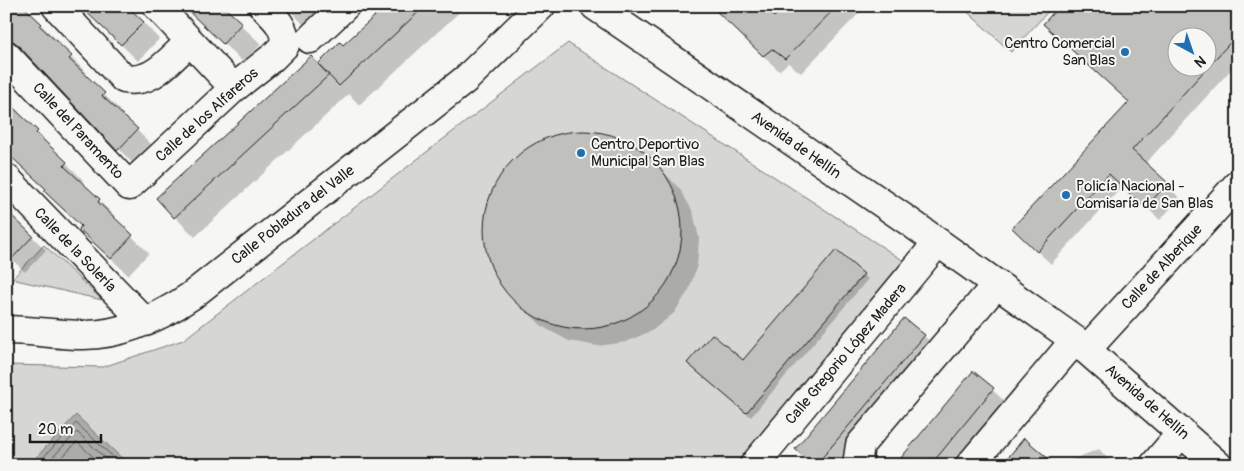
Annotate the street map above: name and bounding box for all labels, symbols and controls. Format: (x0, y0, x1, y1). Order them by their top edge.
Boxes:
north arrow (1166, 28, 1216, 78)
place label: Centro Comercial San Blas (1004, 34, 1115, 70)
marker: Centro Comercial San Blas (1119, 46, 1131, 58)
text: N (1191, 52, 1209, 71)
street label: Calle de los Alfareros (152, 64, 263, 166)
street label: Calle del Paramento (28, 79, 128, 183)
street label: Avenida de Hellín (747, 107, 845, 183)
place label: Centro Deportivo Municipal San Blas (591, 135, 705, 171)
marker: Centro Deportivo Municipal San Blas (575, 147, 587, 159)
street label: Calle Pobladura del Valle (228, 161, 359, 269)
place label: Policía Nacional - Comisaría de San Blas (1076, 177, 1214, 213)
marker: Policía Nacional - Comisaría de San Blas (1060, 189, 1072, 201)
street label: Calle de la Solería (30, 204, 120, 296)
street label: Calle de Alberique (1117, 220, 1207, 314)
street label: Calle Gregorio López Madera (781, 279, 911, 428)
street label: Avenida de Hellín (1101, 360, 1193, 444)
scale bar (30, 411, 101, 443)
text: 20 m (38, 420, 73, 439)

